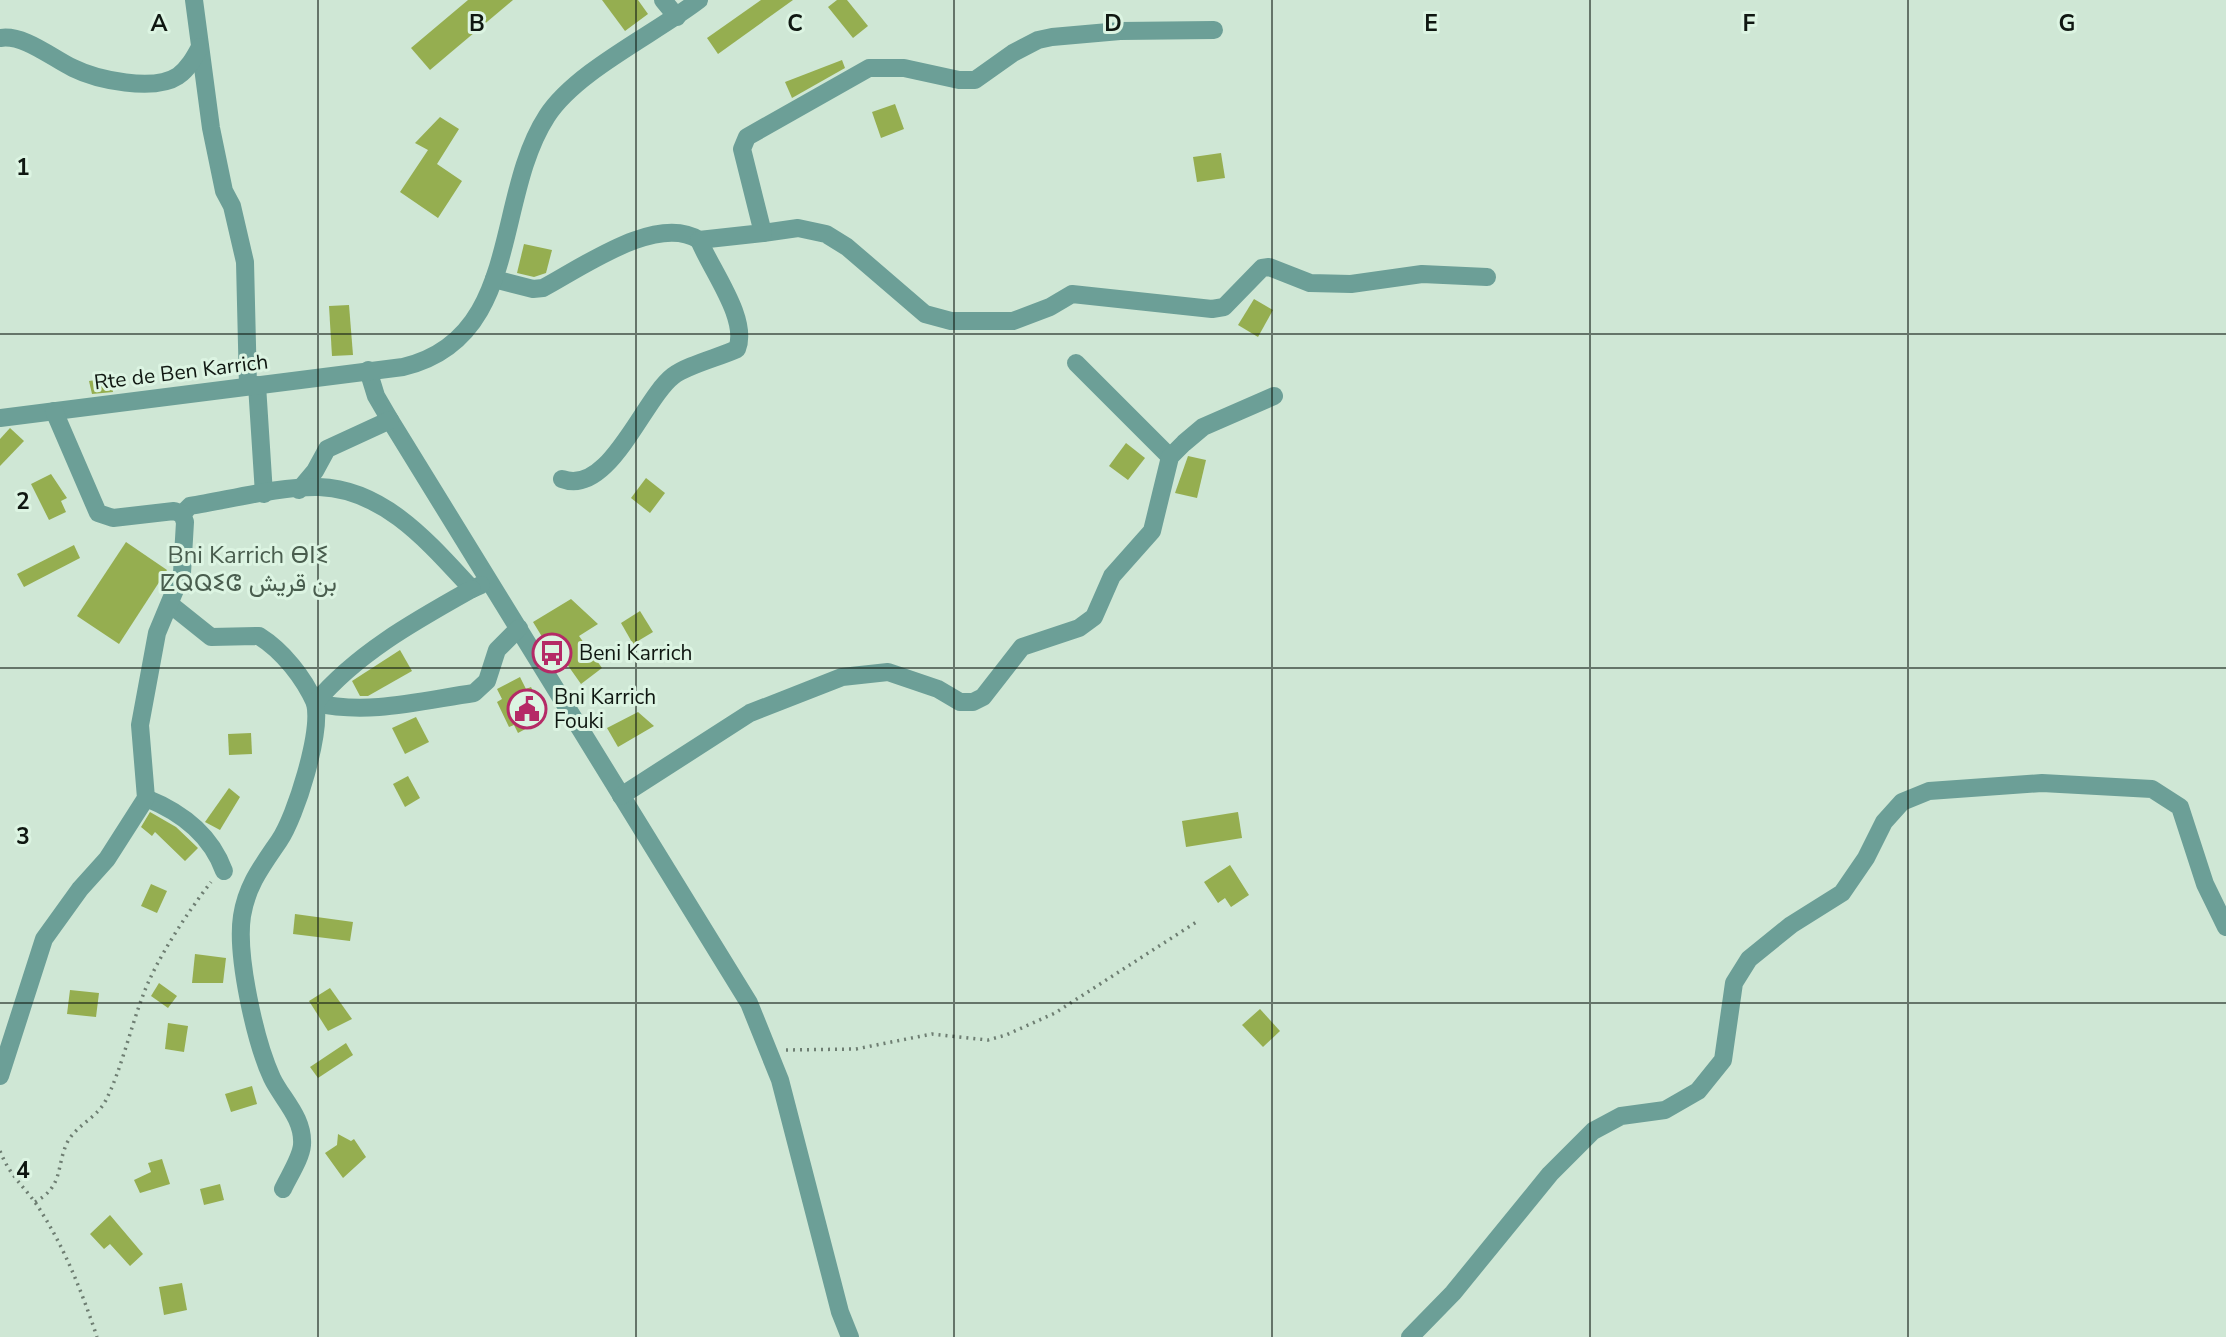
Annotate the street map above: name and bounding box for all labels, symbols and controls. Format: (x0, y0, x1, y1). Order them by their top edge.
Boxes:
text: A (150, 8, 168, 39)
text: B (469, 8, 485, 39)
text: C (787, 8, 803, 39)
text: D (1104, 8, 1122, 39)
text: E (1424, 8, 1438, 39)
text: F (1743, 8, 1756, 39)
text: G (2059, 8, 2075, 39)
text: 1 (16, 152, 30, 183)
street label: Rte de Ben Karrich (92, 347, 270, 397)
text: 2 (16, 486, 30, 517)
district label: Bni Karrich ⴱⵏⵉ ⵇⵕⵕⵉⵛ بن قريش (159, 539, 337, 599)
bus stop icon: Beni Karrich (531, 632, 573, 674)
place label: Beni Karrich (579, 639, 692, 667)
place label: Bni Karrich Fouki (554, 683, 656, 735)
public building icon: Bni Karrich Fouki (506, 688, 548, 730)
text: 3 (16, 821, 30, 852)
text: 4 (16, 1155, 30, 1186)

